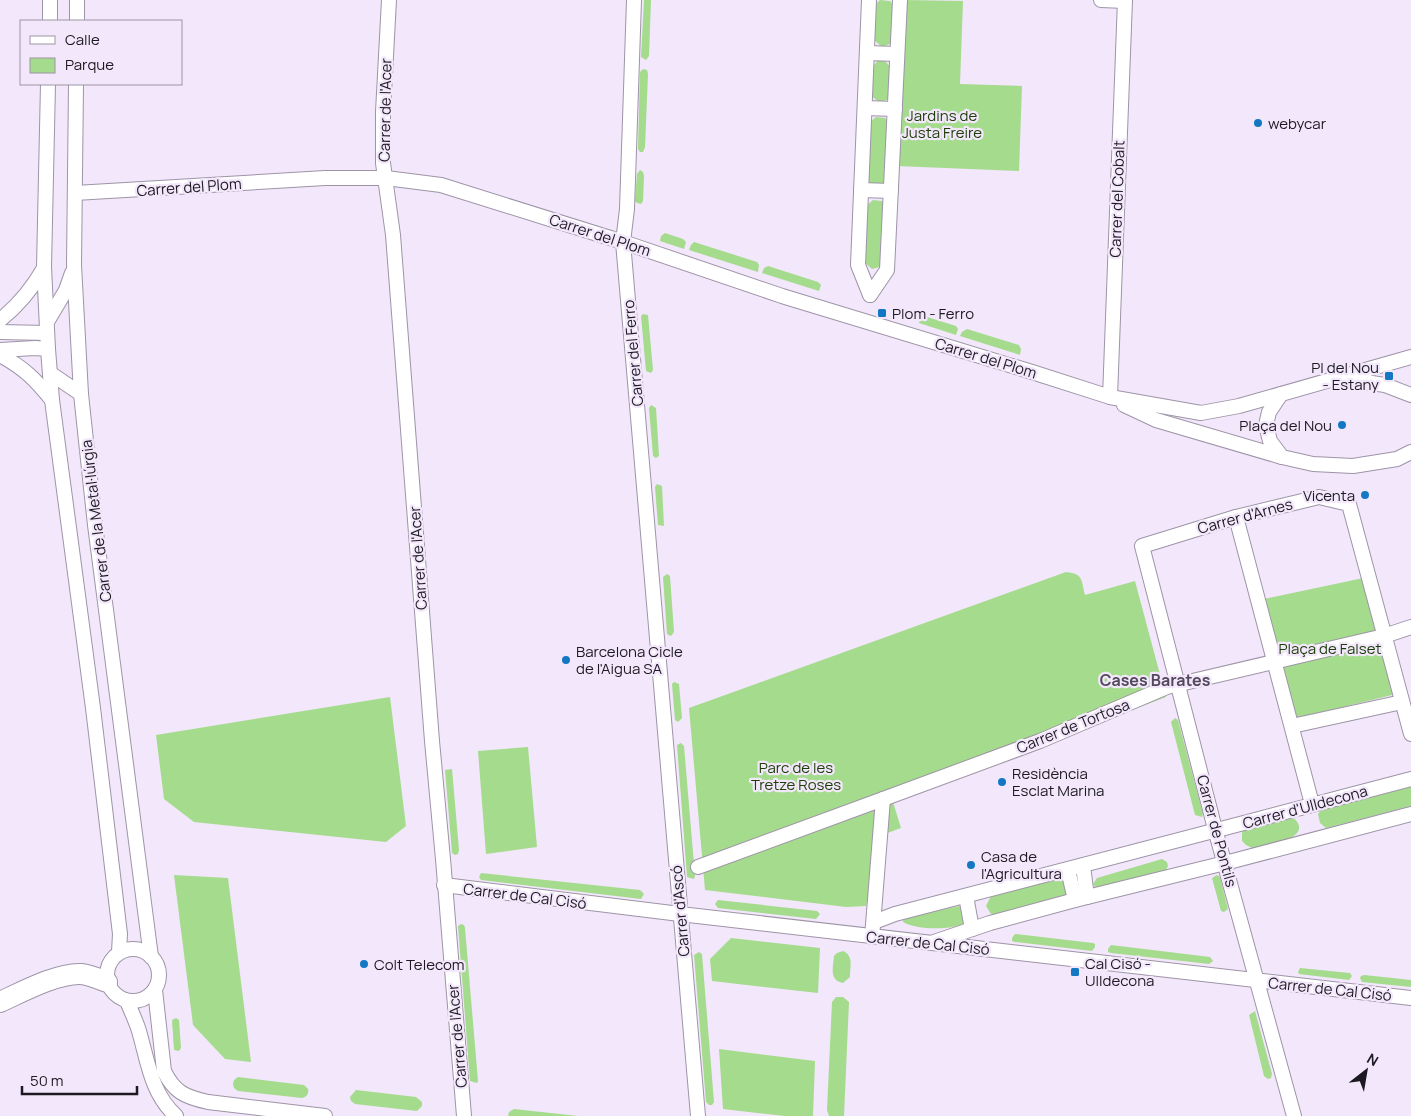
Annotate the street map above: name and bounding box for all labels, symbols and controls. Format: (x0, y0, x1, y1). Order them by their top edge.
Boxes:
legend (20, 20, 182, 85)
text: Calle (65, 29, 100, 50)
text: Parque (65, 54, 114, 75)
street label: Carrer de l'Acer (374, 57, 396, 162)
park label: Jardins de Justa Freire (902, 105, 982, 143)
place label: webycar (1268, 113, 1327, 134)
marker: webycar (1252, 117, 1264, 129)
street label: Carrer del Cobalt (1104, 140, 1130, 258)
street label: Carrer del Plom (136, 173, 242, 201)
street label: Carrer del Plom (547, 209, 653, 261)
street label: Carrer del Ferro (618, 299, 648, 407)
place label: Plom - Ferro (892, 303, 974, 324)
marker: Plom - Ferro (876, 307, 888, 319)
street label: Carrer del Plom (933, 333, 1039, 383)
place label: Pl del Nou - Estany (1311, 357, 1379, 395)
marker: Pl del Nou - Estany (1383, 370, 1395, 382)
place label: Plaça del Nou (1239, 415, 1332, 436)
marker: Plaça del Nou (1336, 419, 1348, 431)
street label: Carrer de la Metal·lúrgia (76, 439, 116, 603)
place label: Vicenta (1303, 485, 1355, 506)
marker: Vicenta (1359, 489, 1371, 501)
street label: Carrer d'Arnes (1195, 493, 1295, 539)
street label: Carrer de l'Acer (404, 505, 432, 610)
park label: Plaça de Falset (1279, 638, 1381, 659)
place label: Barcelona Cicle de l'Aigua SA (576, 641, 683, 679)
marker: Barcelona Cicle de l'Aigua SA (560, 654, 572, 666)
district label: Cases Barates (1100, 669, 1211, 691)
street label: Carrer de Tortosa (1013, 694, 1133, 758)
park label: Parc de les Tretze Roses (751, 757, 841, 795)
place label: Residència Esclat Marina (1012, 763, 1104, 801)
street label: Carrer de Pontils (1192, 773, 1242, 889)
marker: Residència Esclat Marina (996, 776, 1008, 788)
street label: Carrer d'Ulldecona (1240, 780, 1370, 834)
place label: Casa de l'Agricultura (981, 846, 1062, 884)
marker: Casa de l'Agricultura (965, 859, 977, 871)
street label: Carrer d'Ascó (666, 864, 694, 958)
street label: Carrer de Cal Cisó (462, 878, 588, 914)
street label: Carrer de Cal Cisó (865, 926, 991, 960)
place label: Cal Cisó - Ulldecona (1085, 953, 1154, 991)
place label: Colt Telecom (374, 954, 465, 975)
marker: Colt Telecom (358, 958, 370, 970)
marker: Cal Cisó - Ulldecona (1069, 966, 1081, 978)
street label: Carrer de Cal Cisó (1267, 972, 1393, 1006)
street label: Carrer de l'Acer (442, 983, 472, 1089)
north arrow (1341, 1046, 1391, 1096)
text: N (1364, 1049, 1382, 1070)
scale bar (22, 1064, 138, 1096)
text: 50 m (30, 1070, 64, 1091)

